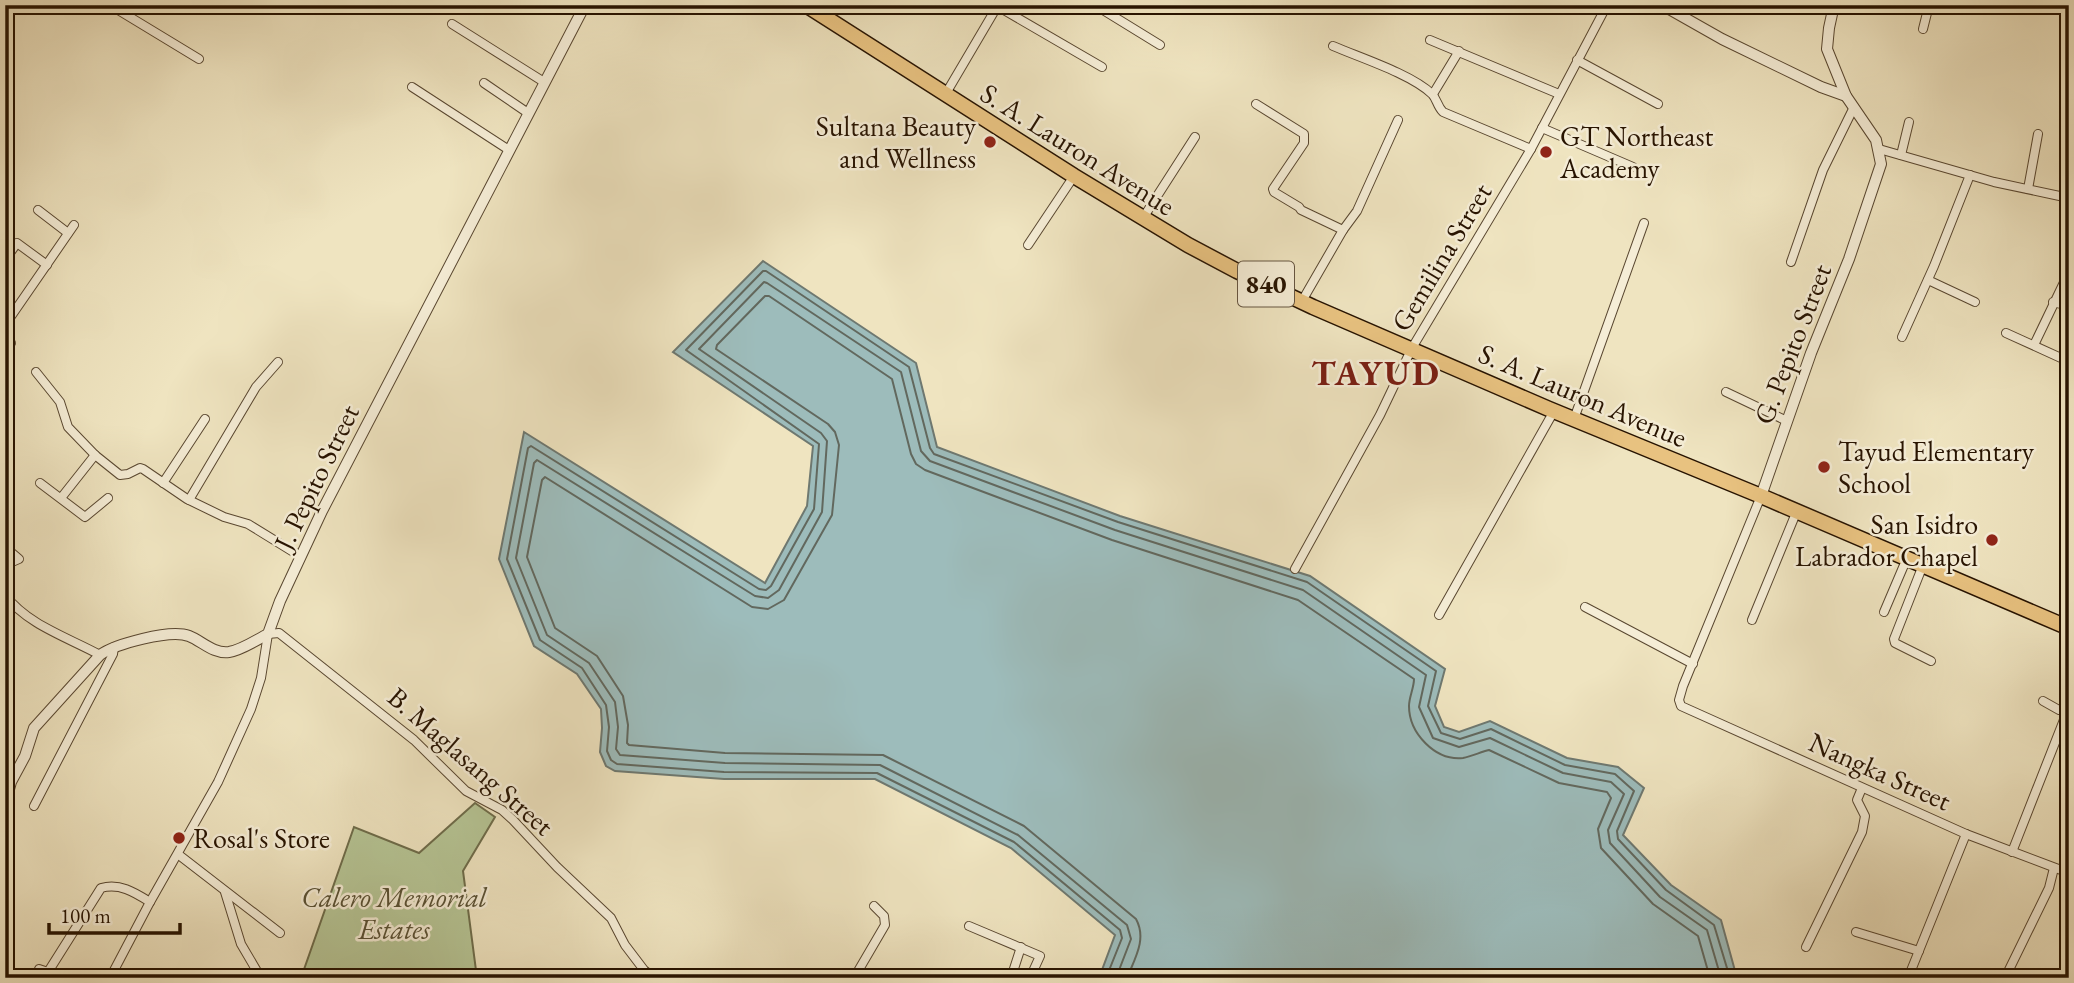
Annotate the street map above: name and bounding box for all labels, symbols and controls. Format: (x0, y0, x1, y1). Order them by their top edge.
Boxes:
street label: S. A. Lauron Avenue (974, 75, 1182, 223)
place label: Sultana Beauty and Wellness (816, 108, 977, 176)
place label: GT Northeast Academy (1559, 118, 1714, 186)
marker: Sultana Beauty and Wellness (982, 134, 998, 150)
marker: GT Northeast Academy (1538, 144, 1554, 160)
street label: Gemilina Street (1383, 176, 1499, 338)
street label: G. Pepito Street (1745, 259, 1839, 429)
road number: 840 (1238, 262, 1294, 306)
street label: S. A. Lauron Avenue (1473, 335, 1693, 455)
district label: TAYUD (1311, 350, 1441, 395)
street label: J. Pepito Street (264, 398, 367, 558)
place label: Tayud Elementary School (1838, 433, 2035, 501)
marker: Tayud Elementary School (1816, 459, 1832, 475)
place label: San Isidro Labrador Chapel (1795, 506, 1978, 574)
marker: San Isidro Labrador Chapel (1984, 532, 2000, 548)
street label: B. Maglasang Street (380, 679, 562, 843)
street label: Nangka Street (1803, 724, 1957, 818)
place label: Rosal's Store (193, 820, 330, 856)
marker: Rosal's Store (171, 830, 187, 846)
park label: Calero Memorial Estates (301, 879, 488, 947)
scale bar (49, 892, 180, 936)
text: 100 m (60, 902, 111, 929)

